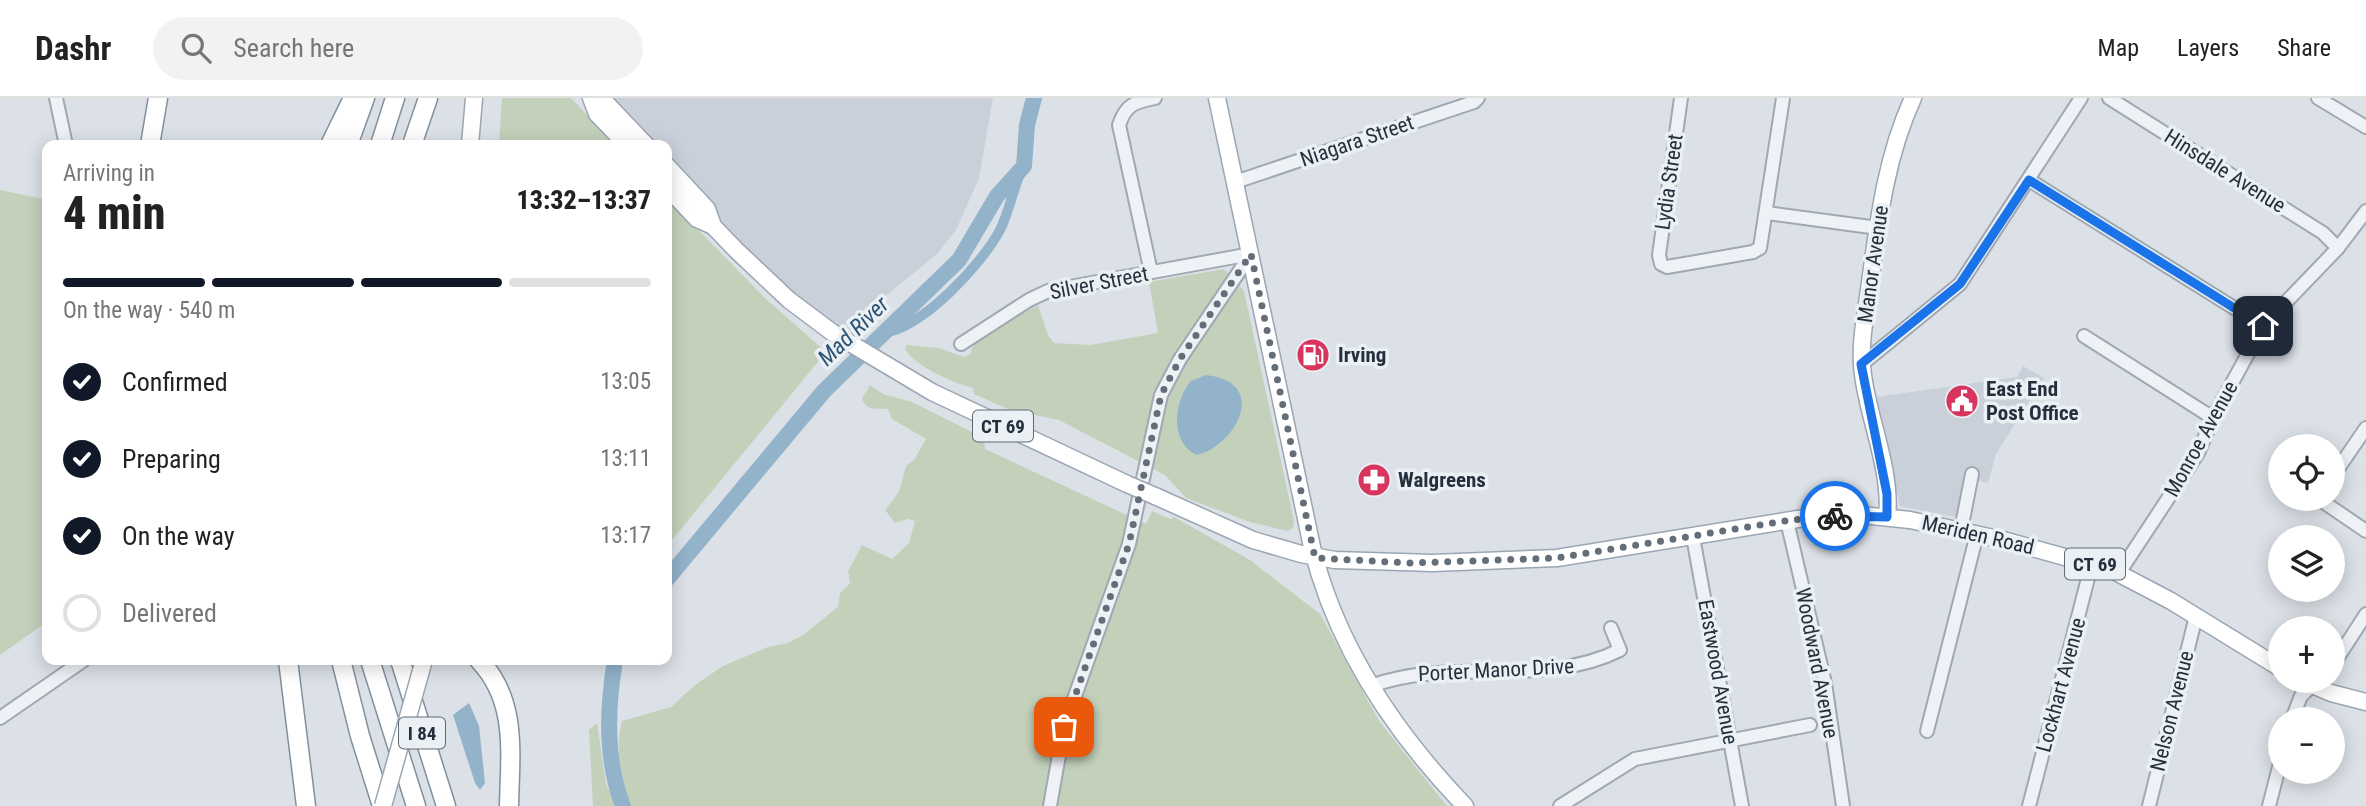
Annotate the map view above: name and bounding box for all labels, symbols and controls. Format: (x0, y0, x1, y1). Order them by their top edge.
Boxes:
search box (153, 17, 643, 80)
text: Dashr (35, 29, 111, 68)
icon: search (177, 29, 215, 67)
text: Search here (233, 33, 354, 63)
text: Map (2098, 34, 2139, 62)
text: Layers (2177, 34, 2239, 62)
text: Share (2277, 34, 2331, 62)
street label: Niagara Street (1297, 110, 1417, 172)
street label: Hinsdale Avenue (2160, 124, 2290, 218)
street label: Lydia Street (1650, 133, 1688, 231)
text: Arriving in (63, 160, 155, 187)
text: 13:32–13:37 (517, 185, 651, 215)
text: 4 min (63, 186, 166, 240)
street label: Manor Avenue (1853, 204, 1893, 324)
street label: Silver Street (1048, 262, 1150, 304)
water label: Mad River (813, 290, 895, 371)
pin (2233, 296, 2293, 356)
text: On the way · 540 m (63, 297, 235, 324)
icon: home (2244, 307, 2282, 345)
fuel station icon: Irving (1294, 336, 1332, 374)
place label: Irving (1338, 343, 1386, 367)
icon: check (63, 363, 101, 401)
text: Confirmed (122, 367, 228, 397)
text: 13:05 (600, 368, 651, 395)
place label: East End Post Office (1986, 377, 2079, 425)
street label: Monroe Avenue (2159, 377, 2243, 501)
public building icon: East End Post Office (1943, 382, 1981, 420)
road number: CT 69 (973, 410, 1033, 442)
map controls (2268, 434, 2345, 784)
button: locate (2268, 434, 2345, 511)
icon: check (63, 440, 101, 478)
text: Preparing (122, 444, 221, 474)
text: 13:11 (600, 445, 651, 472)
pharmacy icon: Walgreens (1355, 461, 1393, 499)
place label: Walgreens (1398, 468, 1486, 492)
courier (1800, 481, 1870, 551)
icon: bike (1816, 497, 1854, 535)
street label: Meriden Road (1920, 510, 2036, 560)
icon: check (63, 517, 101, 555)
text: On the way (122, 521, 235, 551)
text: 13:17 (600, 522, 651, 549)
button: layers (2268, 525, 2345, 602)
road number: CT 69 (2065, 548, 2125, 579)
street label: Woodward Avenue (1791, 586, 1843, 740)
text: Delivered (122, 598, 217, 628)
street label: Eastwood Avenue (1693, 598, 1743, 746)
street label: Lockhart Avenue (2032, 615, 2091, 755)
button: + (2268, 616, 2345, 693)
street label: Nelson Avenue (2145, 648, 2199, 774)
street label: Porter Manor Drive (1417, 654, 1575, 686)
pin (1034, 697, 1094, 757)
button: − (2268, 707, 2345, 784)
icon: bag (1045, 708, 1083, 746)
road number: I 84 (399, 718, 445, 748)

